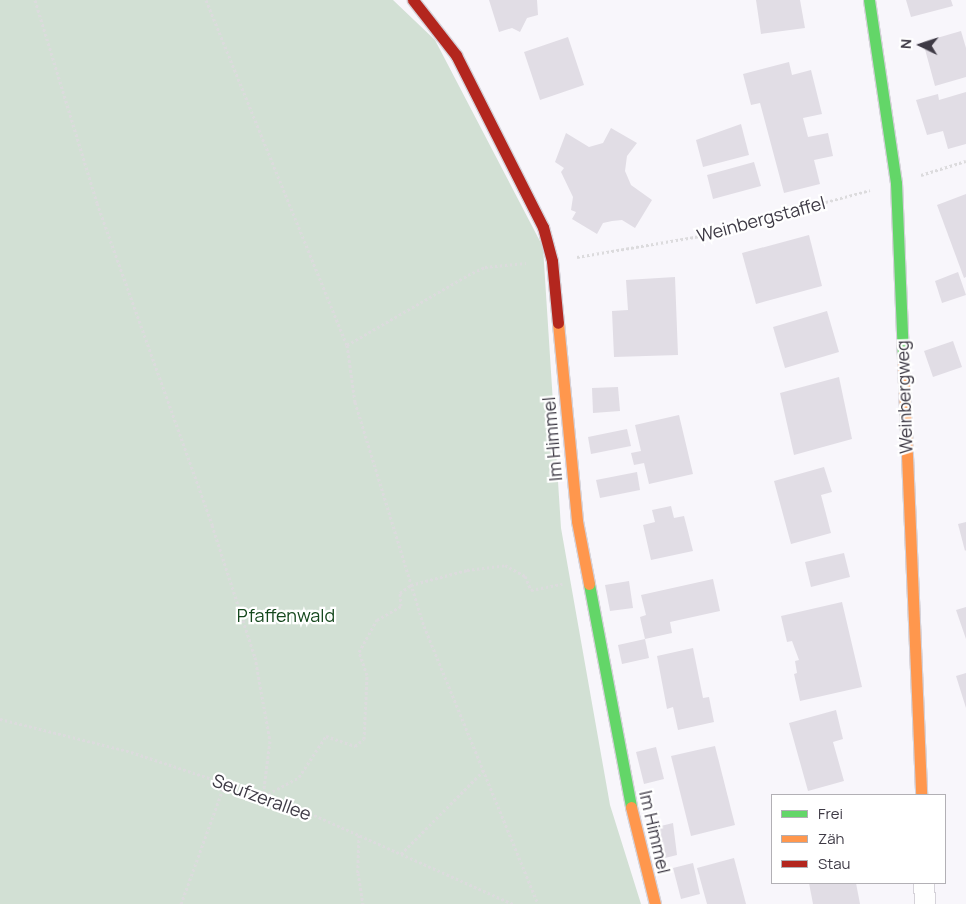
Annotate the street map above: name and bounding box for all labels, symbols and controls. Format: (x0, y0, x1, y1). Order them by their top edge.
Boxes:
north arrow (896, 20, 946, 70)
text: N (896, 38, 915, 50)
street label: Weinbergstaffel (694, 191, 828, 247)
street label: Weinbergweg (891, 340, 917, 454)
street label: Im Himmel (538, 396, 566, 482)
park label: Pfaffenwald (237, 604, 335, 626)
street label: Seufzerallee (210, 769, 314, 825)
street label: Im Himmel (635, 788, 675, 876)
legend (771, 794, 946, 884)
text: Frei (818, 803, 843, 824)
text: Zäh (818, 828, 844, 849)
text: Stau (818, 853, 851, 874)

